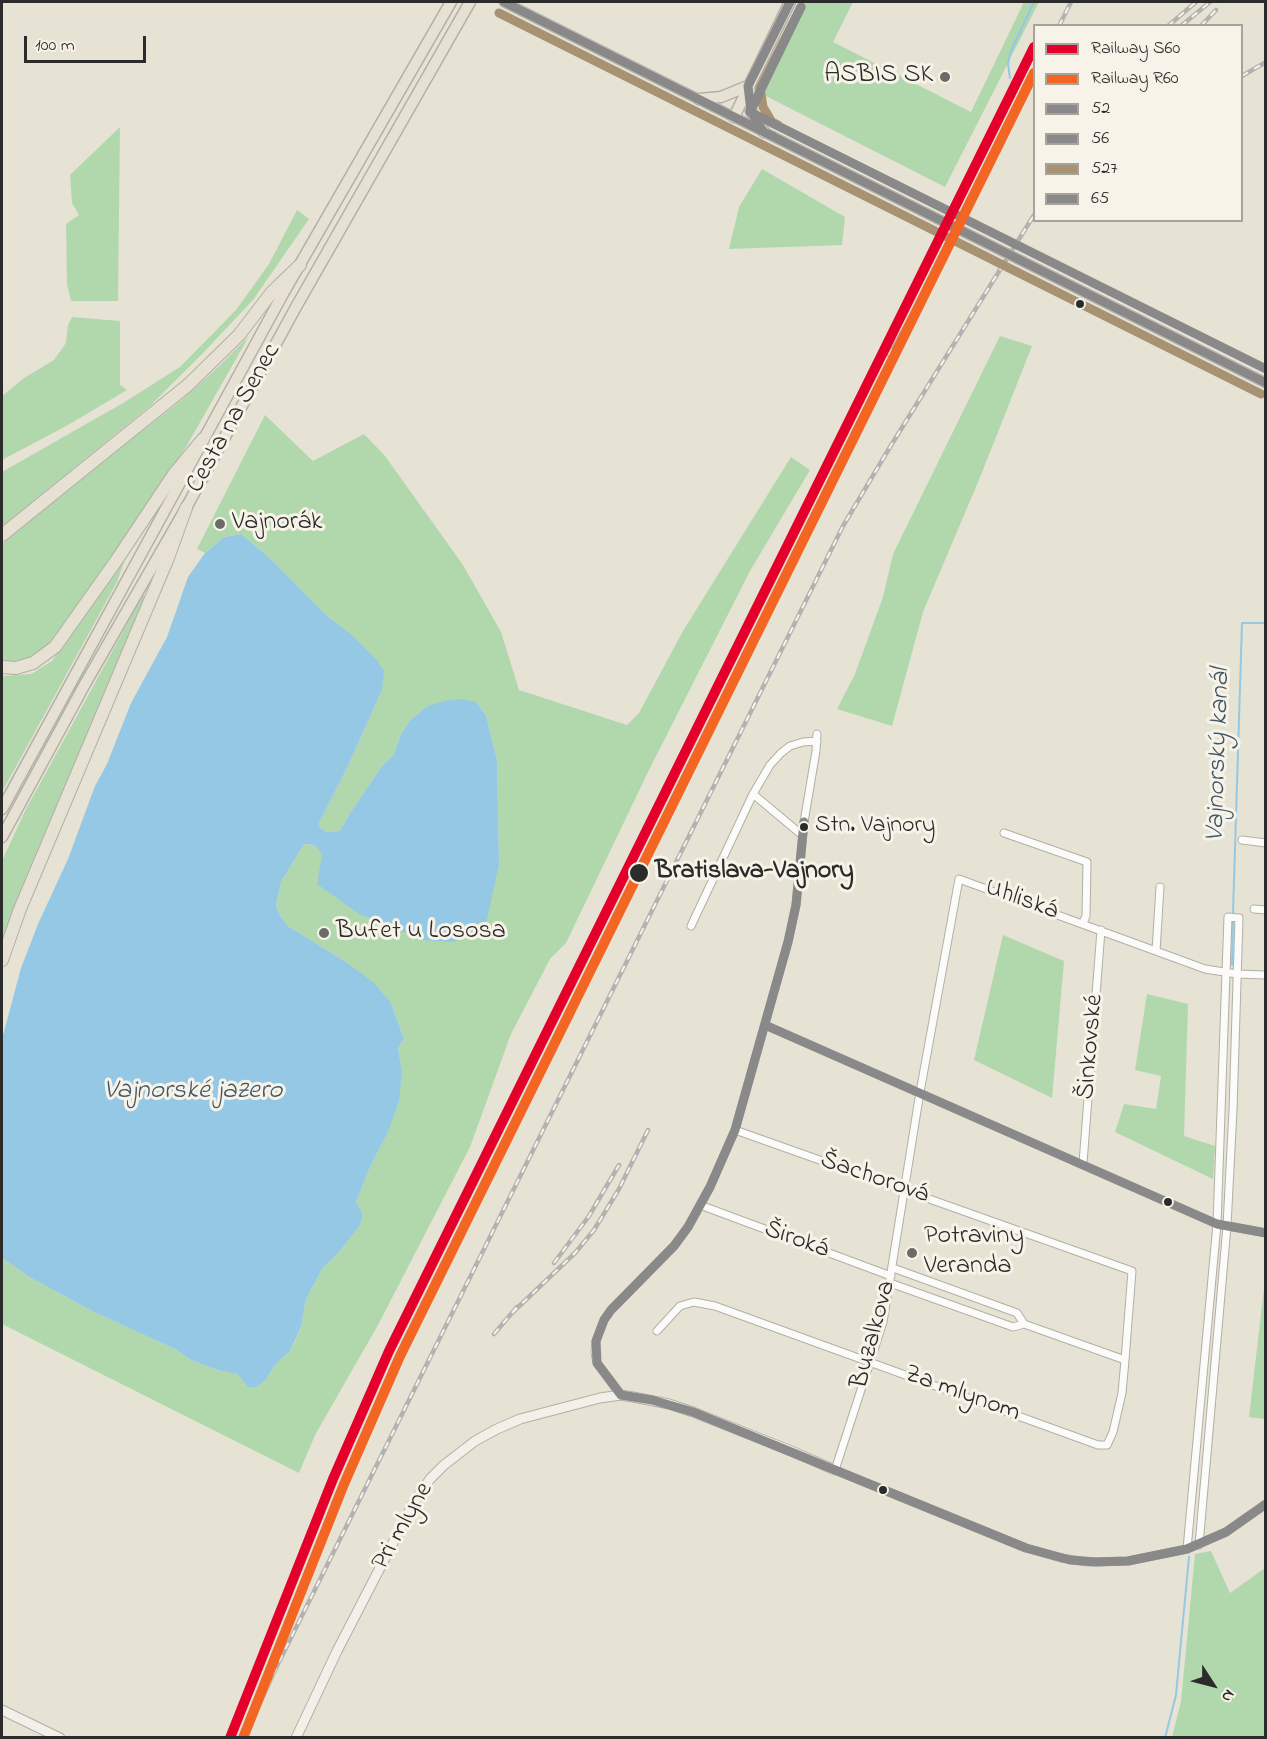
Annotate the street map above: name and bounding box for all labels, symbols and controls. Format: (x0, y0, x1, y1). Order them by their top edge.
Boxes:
scale bar (27, 24, 148, 62)
legend (1033, 24, 1243, 222)
text: 100 m (35, 33, 75, 59)
text: Railway S60 (1091, 36, 1180, 62)
place label: ASBIS SK (824, 61, 933, 93)
text: Railway R60 (1091, 66, 1179, 92)
marker: ASBIS SK (938, 70, 952, 84)
text: 52 (1091, 96, 1110, 122)
text: 56 (1091, 126, 1109, 152)
text: 527 (1091, 156, 1118, 182)
text: 65 (1091, 186, 1109, 212)
unlabelled marker (1074, 298, 1086, 310)
street label: Cesta na Senec (181, 339, 289, 499)
place label: Vajnorák (232, 508, 322, 540)
marker: Vajnorák (213, 517, 227, 531)
water label: Vajnorský kanál (1201, 668, 1239, 842)
place label: Stn. Vajnory (815, 813, 935, 841)
marker: Stn. Vajnory (798, 821, 810, 833)
place label: Bratislava-Vajnory (655, 857, 854, 889)
marker: Bratislava-Vajnory (628, 862, 650, 884)
street label: Uhliská (980, 873, 1062, 929)
place label: Bufet u Lososa (336, 917, 506, 949)
marker: Bufet u Lososa (317, 926, 331, 940)
street label: Šinkovské (1072, 993, 1112, 1101)
water label: Vajnorské jazero (104, 1077, 282, 1109)
street label: Šachorová (816, 1146, 932, 1212)
unlabelled marker (1162, 1196, 1174, 1208)
street label: Široká (759, 1215, 833, 1267)
place label: Potraviny Veranda (924, 1222, 1024, 1284)
marker: Potraviny Veranda (905, 1246, 919, 1260)
street label: Buzalkova (846, 1278, 904, 1392)
street label: Za mlynom (900, 1360, 1024, 1430)
street label: Pri mlyne (366, 1478, 442, 1576)
unlabelled marker (877, 1484, 889, 1496)
north arrow (1183, 1655, 1243, 1715)
text: N (1215, 1684, 1240, 1707)

